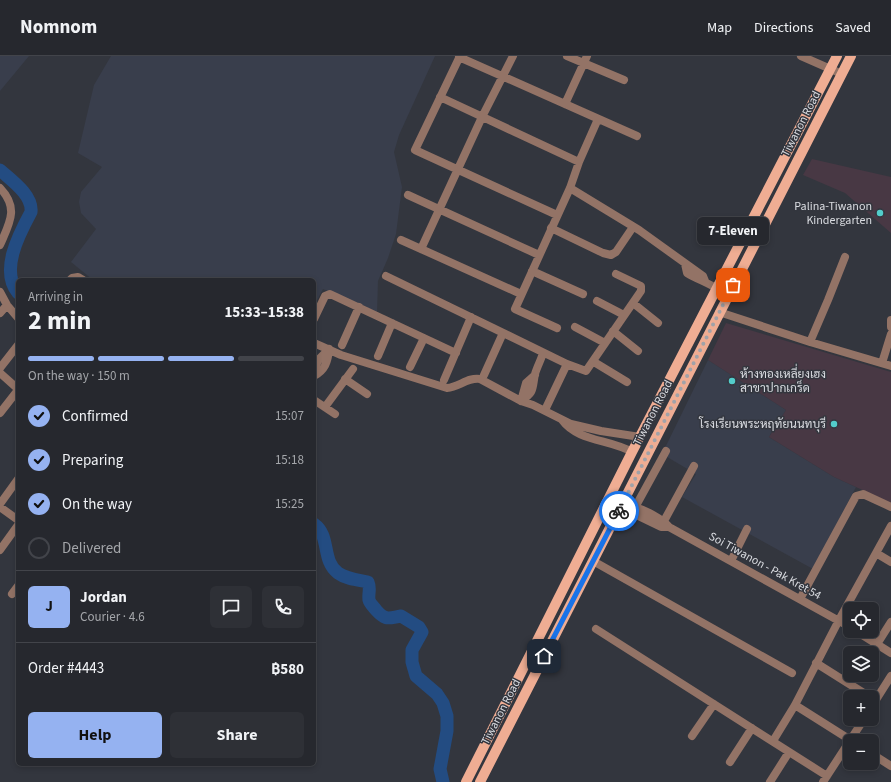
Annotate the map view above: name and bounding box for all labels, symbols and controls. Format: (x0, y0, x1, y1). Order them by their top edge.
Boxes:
text: Nomnom (20, 14, 97, 41)
text: Map (707, 18, 732, 38)
text: Directions (754, 18, 813, 38)
text: Saved (835, 18, 871, 38)
street label: Tiwanon Road (777, 88, 825, 160)
place label: Palina-Tiwanon Kindergarten (794, 198, 872, 229)
marker: Palina-Tiwanon Kindergarten (875, 208, 885, 218)
callout: 7-Eleven (697, 217, 769, 245)
text: 7-Eleven (708, 222, 758, 240)
pin (716, 268, 750, 302)
icon: bag (722, 274, 744, 296)
text: Arriving in (28, 288, 83, 306)
text: 2 min (28, 302, 91, 339)
text: 15:33–15:38 (224, 302, 304, 323)
place label: ห้างทองเหลี่ยงเฮง สาขาปากเกร็ด (740, 363, 826, 397)
text: On the way · 150 m (28, 367, 130, 385)
marker: ห้างทองเหลี่ยงเฮง สาขาปากเกร็ด (727, 376, 737, 386)
street label: Tiwanon Road (629, 377, 677, 449)
icon: check (28, 405, 50, 427)
text: Confirmed (62, 406, 128, 427)
text: 15:07 (275, 407, 304, 425)
place label: โรงเรียนพระหฤทัยนนทบุรี (698, 416, 826, 433)
marker: โรงเรียนพระหฤทัยนนทบุรี (829, 419, 839, 429)
icon: check (28, 449, 50, 471)
text: Preparing (62, 450, 123, 471)
text: 15:18 (275, 451, 304, 469)
courier (599, 491, 639, 531)
icon: check (28, 493, 50, 515)
text: On the way (62, 494, 132, 515)
text: 15:25 (275, 495, 304, 513)
icon: bike (608, 500, 630, 522)
street label: Soi Tiwanon - Pak Kret 54 (706, 528, 824, 604)
text: Delivered (62, 538, 121, 559)
button: chat (210, 586, 252, 628)
button: phone (262, 586, 304, 628)
text: Jordan (80, 587, 127, 608)
text: J (45, 596, 53, 617)
map controls (843, 602, 879, 770)
button: locate (843, 602, 879, 638)
text: Courier · 4.6 (80, 608, 145, 626)
pin (527, 639, 561, 673)
icon: home (533, 645, 555, 667)
button: layers (843, 646, 879, 682)
text: Order #4443 (28, 658, 104, 679)
text: ฿580 (271, 659, 304, 680)
street label: Tiwanon Road (477, 676, 525, 748)
button: + (843, 690, 879, 726)
button: Help (28, 712, 162, 758)
button: Share (170, 712, 304, 758)
button: − (843, 734, 879, 770)

